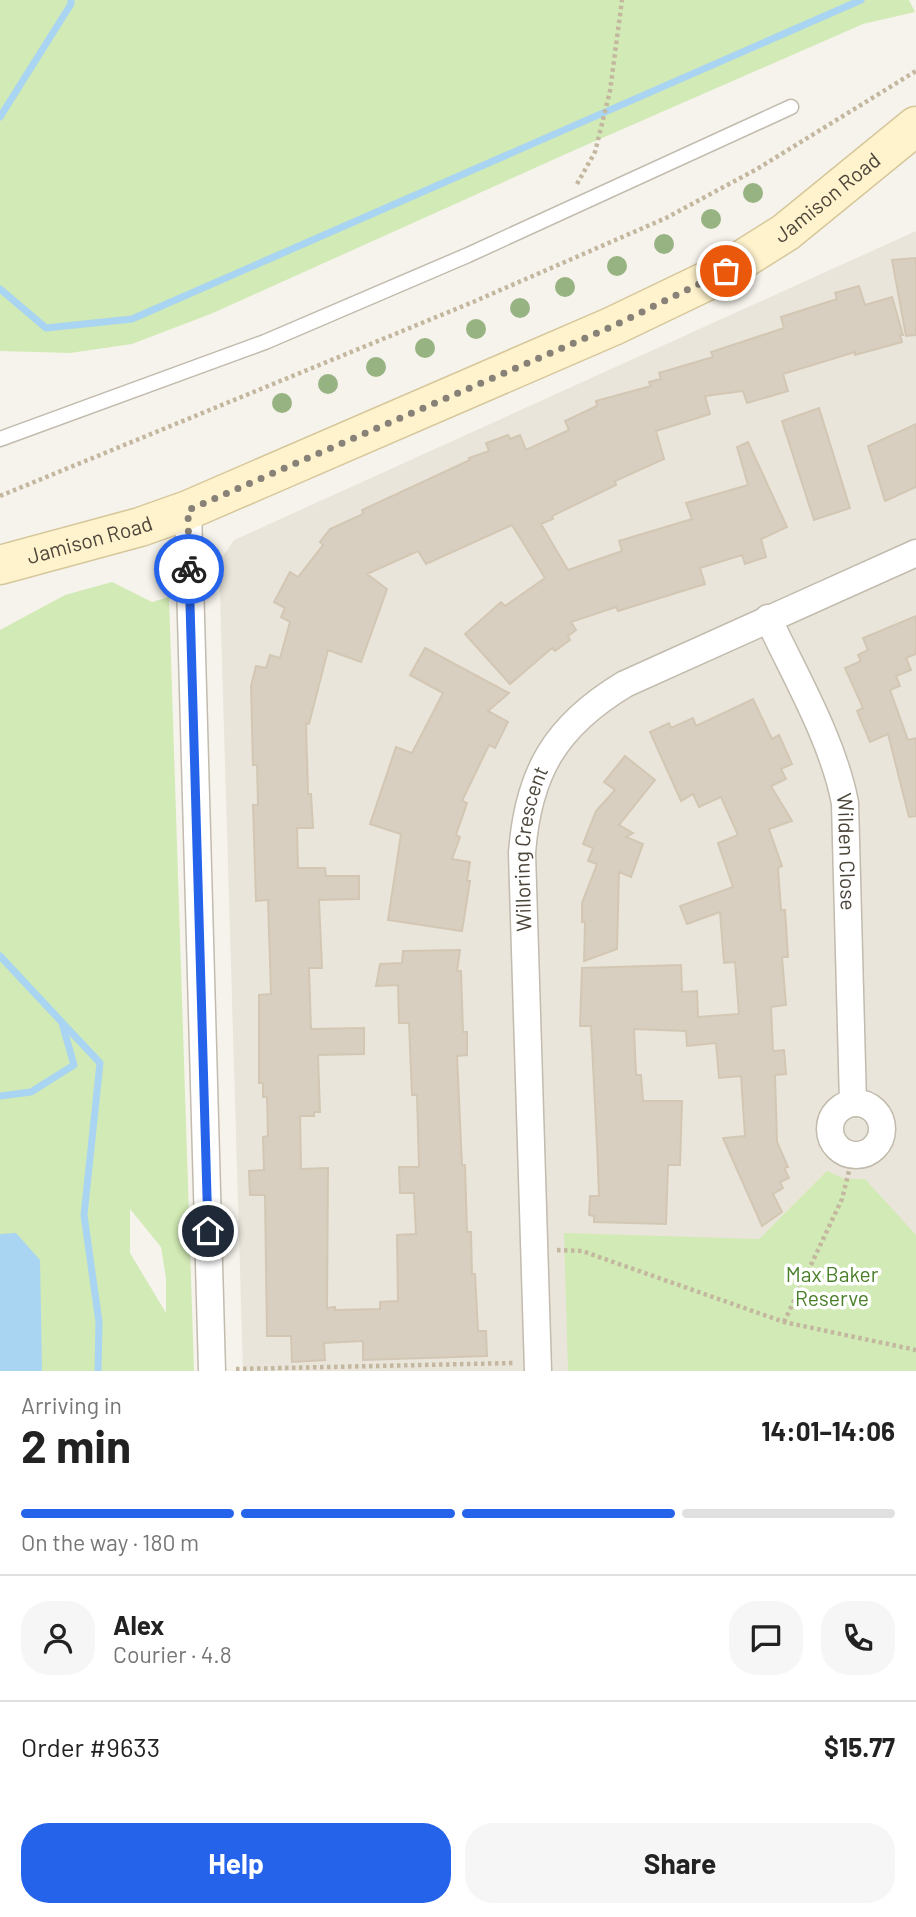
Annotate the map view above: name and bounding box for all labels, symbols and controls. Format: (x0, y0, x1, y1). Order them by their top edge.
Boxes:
street label: Jamison Road (769, 146, 885, 247)
pin (696, 241, 756, 301)
icon: bag (707, 252, 745, 290)
street label: Jamison Road (24, 510, 155, 568)
courier (154, 534, 224, 604)
icon: bike (170, 550, 208, 588)
street label: Willoring Crescent (508, 762, 552, 932)
street label: Wilden Close (832, 791, 862, 911)
pin (178, 1201, 238, 1261)
icon: home (189, 1212, 227, 1250)
park label: Max Baker Reserve (786, 1261, 879, 1310)
text: Arriving in (21, 1391, 122, 1419)
text: 14:01–14:06 (761, 1415, 895, 1446)
text: 2 min (21, 1417, 131, 1472)
text: On the way · 180 m (21, 1528, 199, 1556)
button: person (21, 1601, 95, 1675)
button: chat (729, 1601, 803, 1675)
button: phone (821, 1601, 895, 1675)
text: Alex (113, 1609, 164, 1640)
text: Courier · 4.8 (113, 1640, 232, 1668)
text: Order #9633 (21, 1731, 160, 1762)
text: $15.77 (824, 1731, 895, 1762)
button: Help (21, 1823, 451, 1903)
button: Share (465, 1823, 895, 1903)

